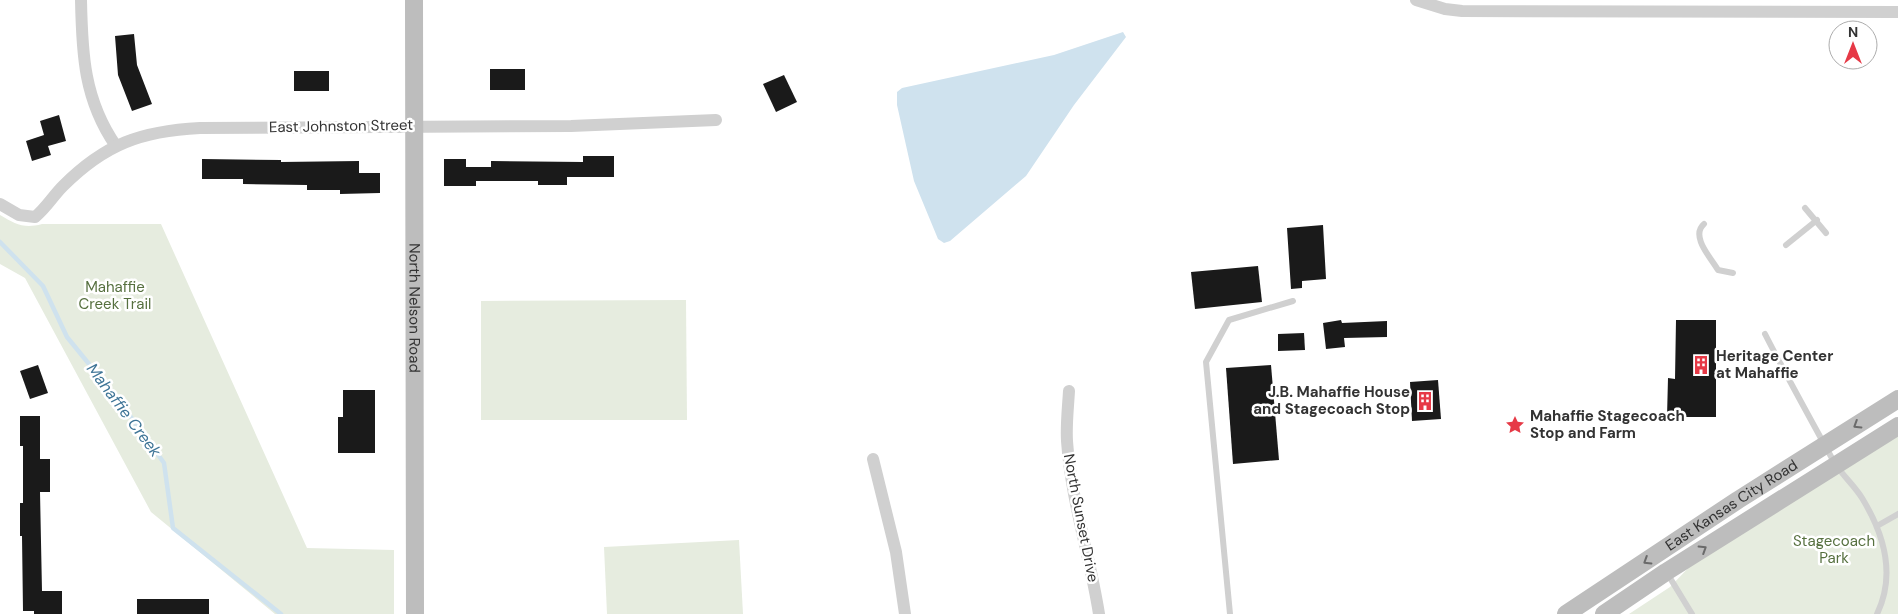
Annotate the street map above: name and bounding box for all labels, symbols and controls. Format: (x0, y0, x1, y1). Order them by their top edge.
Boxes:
north arrow (1828, 20, 1878, 70)
text: N (1848, 23, 1858, 41)
street label: East Johnston Street (269, 115, 413, 137)
street label: North Nelson Road (404, 243, 425, 373)
park label: Mahaffie Creek Trail (79, 277, 151, 314)
place label: Heritage Center at Mahaffie (1716, 346, 1833, 383)
building icon: Heritage Center at Mahaffie (1690, 354, 1712, 376)
water label: Mahaffie Creek (82, 359, 167, 462)
place label: J.B. Mahaffie House and Stagecoach Stop (1253, 382, 1410, 419)
building icon: J.B. Mahaffie House and Stagecoach Stop (1414, 390, 1436, 412)
place label: Mahaffie Stagecoach Stop and Farm (1530, 406, 1685, 443)
place icon: Mahaffie Stagecoach Stop and Farm (1504, 414, 1526, 436)
one-way arrow (1853, 419, 1862, 429)
street label: North Sunset Drive (1059, 452, 1103, 584)
street label: East Kansas City Road (1661, 455, 1801, 555)
park label: Stagecoach Park (1793, 531, 1875, 568)
one-way arrow (1697, 546, 1707, 555)
one-way arrow (1643, 555, 1652, 564)

